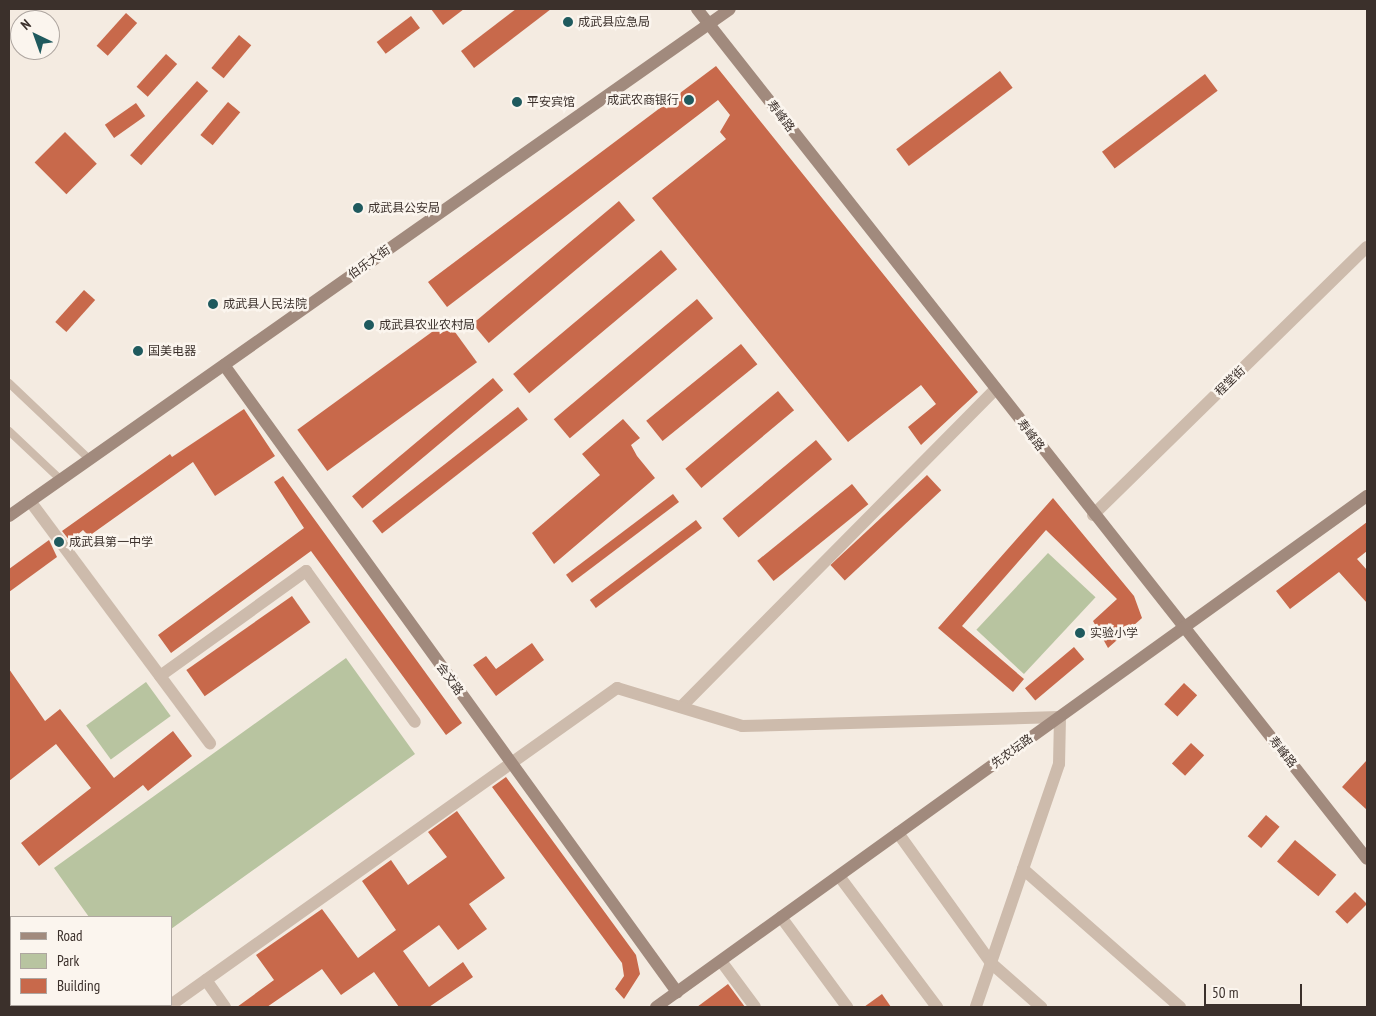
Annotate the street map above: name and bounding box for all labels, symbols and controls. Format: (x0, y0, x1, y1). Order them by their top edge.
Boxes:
north arrow (10, 10, 60, 60)
text: N (17, 15, 34, 34)
place label: 成武县应急局 (578, 15, 650, 29)
marker: 成武县应急局 (562, 16, 574, 28)
place label: 成武农商银行 (607, 93, 679, 107)
marker: 成武农商银行 (683, 94, 695, 106)
place label: 平安宾馆 (527, 95, 575, 109)
marker: 平安宾馆 (511, 96, 523, 108)
street label: 寿峰路 (764, 97, 798, 135)
place label: 成武县公安局 (368, 201, 440, 215)
marker: 成武县公安局 (352, 202, 364, 214)
street label: 伯乐大街 (345, 242, 393, 282)
place label: 成武县人民法院 (223, 297, 307, 311)
marker: 成武县人民法院 (207, 298, 219, 310)
place label: 成武县农业农村局 (379, 318, 475, 332)
marker: 成武县农业农村局 (363, 319, 375, 331)
place label: 国美电器 (148, 344, 196, 358)
marker: 国美电器 (132, 345, 144, 357)
street label: 程堂街 (1212, 363, 1248, 399)
street label: 寿峰路 (1014, 416, 1048, 454)
place label: 成武县第一中学 (69, 535, 153, 549)
marker: 成武县第一中学 (53, 536, 65, 548)
place label: 实验小学 (1090, 626, 1138, 640)
marker: 实验小学 (1074, 627, 1086, 639)
street label: 会文路 (434, 660, 466, 698)
street label: 先农坛路 (988, 731, 1036, 771)
street label: 寿峰路 (1266, 733, 1300, 771)
legend (10, 916, 172, 1006)
text: Road (57, 926, 83, 945)
text: Park (57, 951, 79, 970)
scale bar (1206, 974, 1304, 1006)
text: Building (57, 976, 100, 995)
text: 50 m (1212, 983, 1238, 1002)

